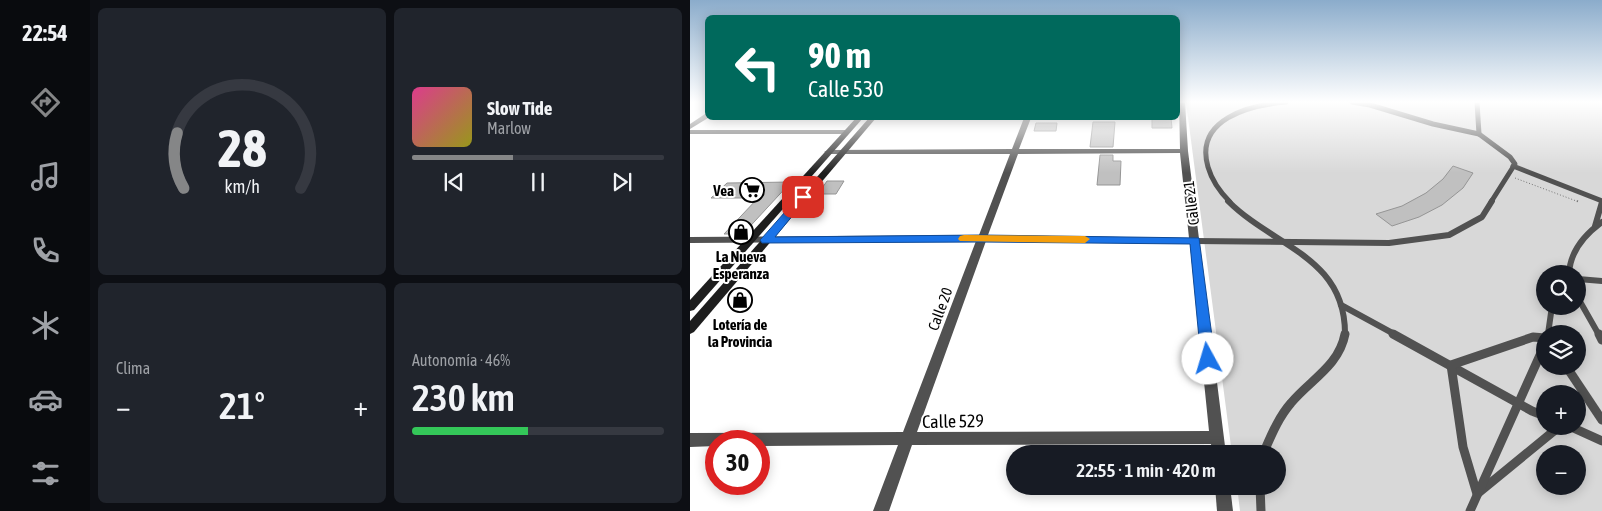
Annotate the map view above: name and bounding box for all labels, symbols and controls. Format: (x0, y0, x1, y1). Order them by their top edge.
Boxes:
text: 22:54 (22, 20, 68, 46)
icon: left (725, 35, 790, 100)
text: 90 m (808, 35, 871, 75)
text: Calle 530 (808, 76, 884, 102)
icon: directions (28, 85, 63, 120)
text: Slow Tide (487, 97, 552, 119)
text: 28 (218, 118, 266, 178)
text: Marlow (487, 119, 531, 137)
icon: music (28, 159, 63, 194)
icon: previous (440, 168, 468, 196)
icon: pause (524, 168, 552, 196)
icon: next (608, 168, 636, 196)
text: km/h (224, 176, 260, 197)
pin (782, 176, 824, 218)
supermarket icon: Vea (739, 177, 765, 203)
street label: Calle 21 (1180, 180, 1202, 226)
place label: Vea (712, 182, 734, 199)
icon: arrive (789, 183, 817, 211)
shop icon: La Nueva Esperanza (728, 219, 754, 245)
icon: phone (28, 233, 63, 268)
place label: La Nueva Esperanza (713, 248, 769, 282)
map controls (1536, 265, 1586, 495)
button: search (1536, 265, 1586, 315)
street label: Calle 20 (924, 285, 956, 333)
shop icon: Lotería de la Provincia (727, 287, 753, 313)
icon: climate (28, 308, 63, 343)
place label: Lotería de la Provincia (708, 316, 772, 350)
button: layers (1536, 325, 1586, 375)
position arrow (1181, 332, 1233, 384)
text: Autonomía · 46% (412, 351, 510, 369)
text: Clima (116, 359, 150, 377)
text: 230 km (412, 376, 515, 419)
icon: car (28, 382, 63, 417)
text: 21° (219, 384, 265, 427)
button: + (1536, 385, 1586, 435)
text: − (116, 390, 131, 422)
text: + (353, 390, 368, 422)
street label: Calle 529 (922, 410, 984, 432)
speed limit sign: 30 (705, 430, 770, 495)
button: − (1536, 445, 1586, 495)
icon: filters (28, 456, 63, 491)
text: 22:55 · 1 min · 420 m (1076, 459, 1216, 481)

